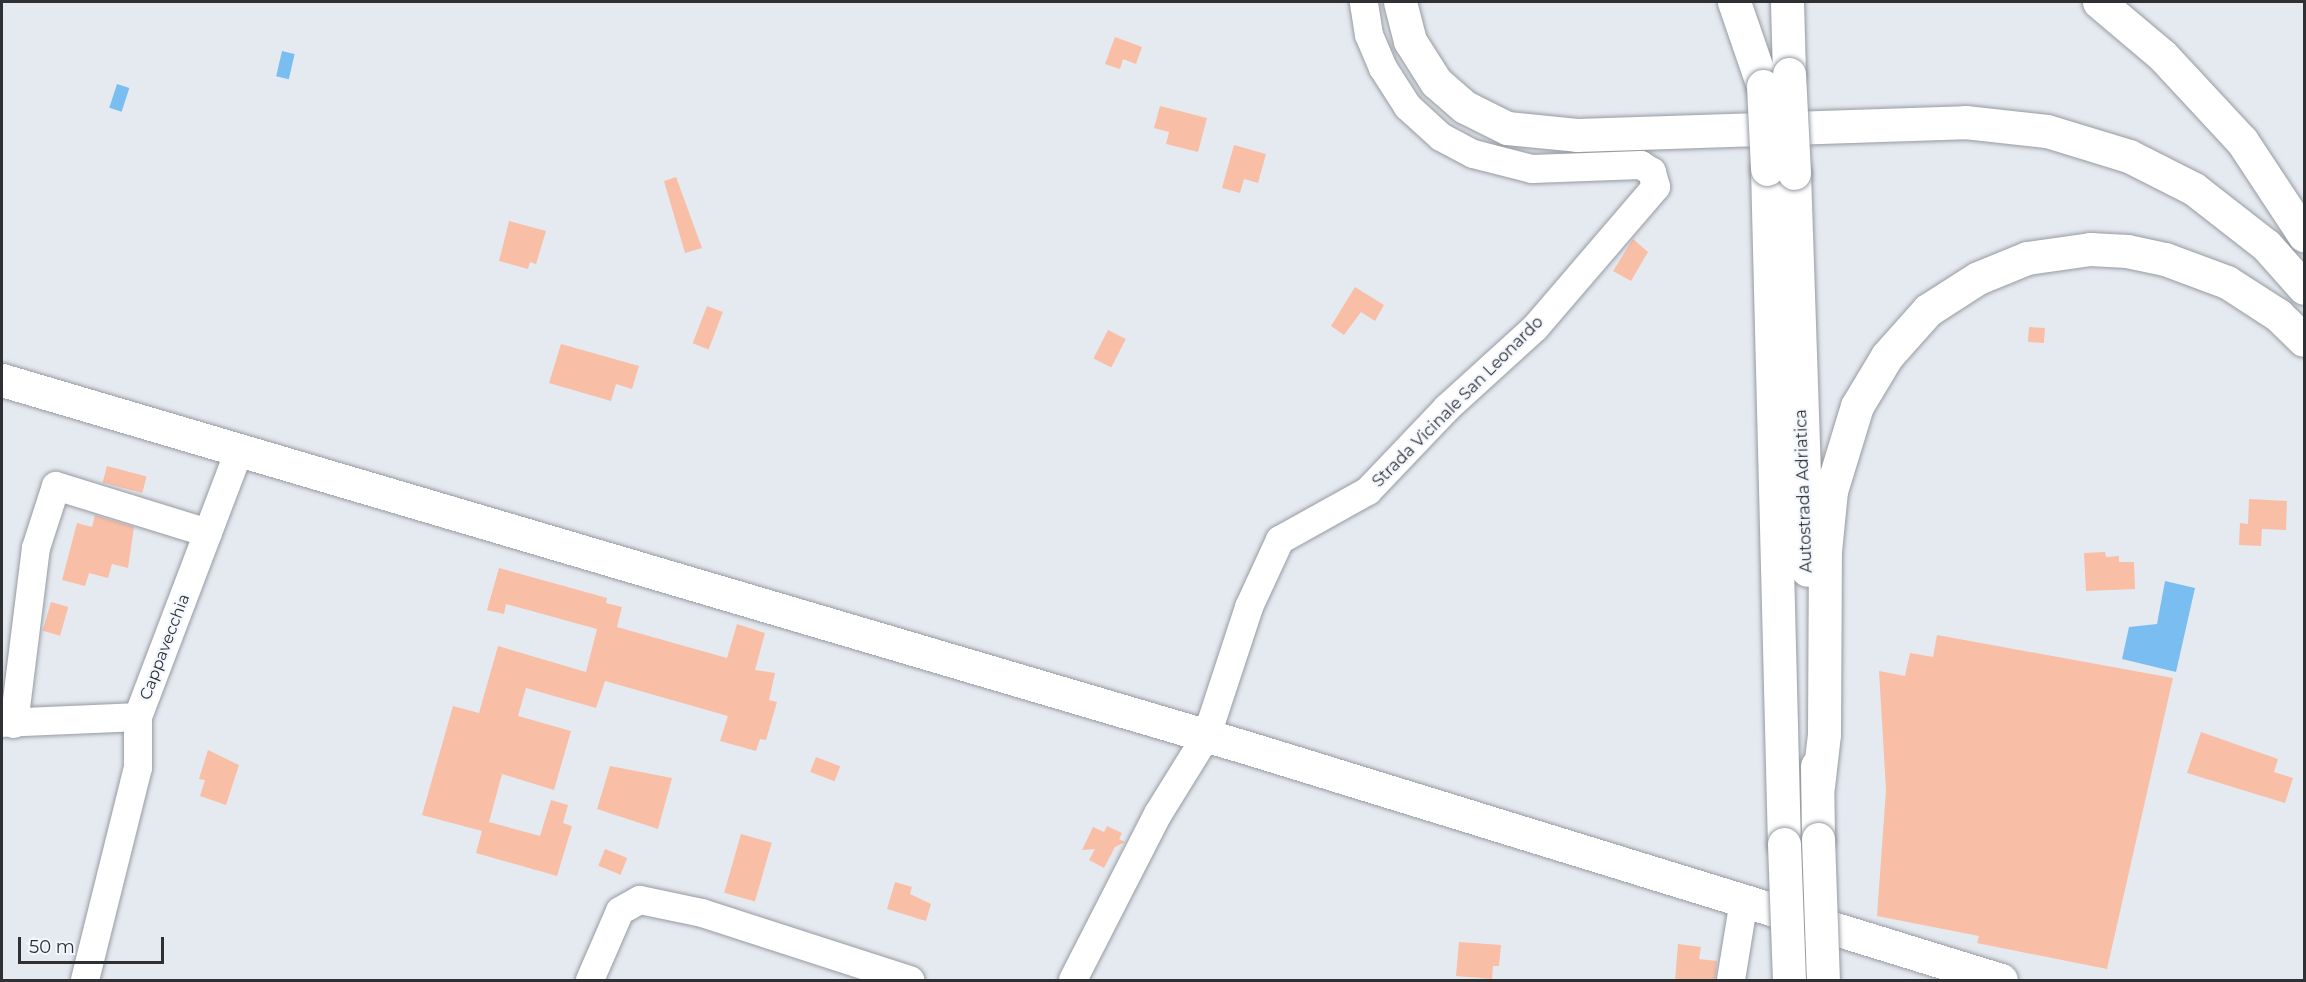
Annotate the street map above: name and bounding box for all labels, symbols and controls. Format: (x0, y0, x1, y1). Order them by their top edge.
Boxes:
street label: Strada Vicinale San Leonardo (1369, 313, 1547, 491)
street label: Autostrada Adriatica (1792, 409, 1816, 573)
street label: Cappavecchia (136, 591, 194, 703)
scale bar (21, 925, 166, 963)
text: 50 m (29, 936, 75, 958)

